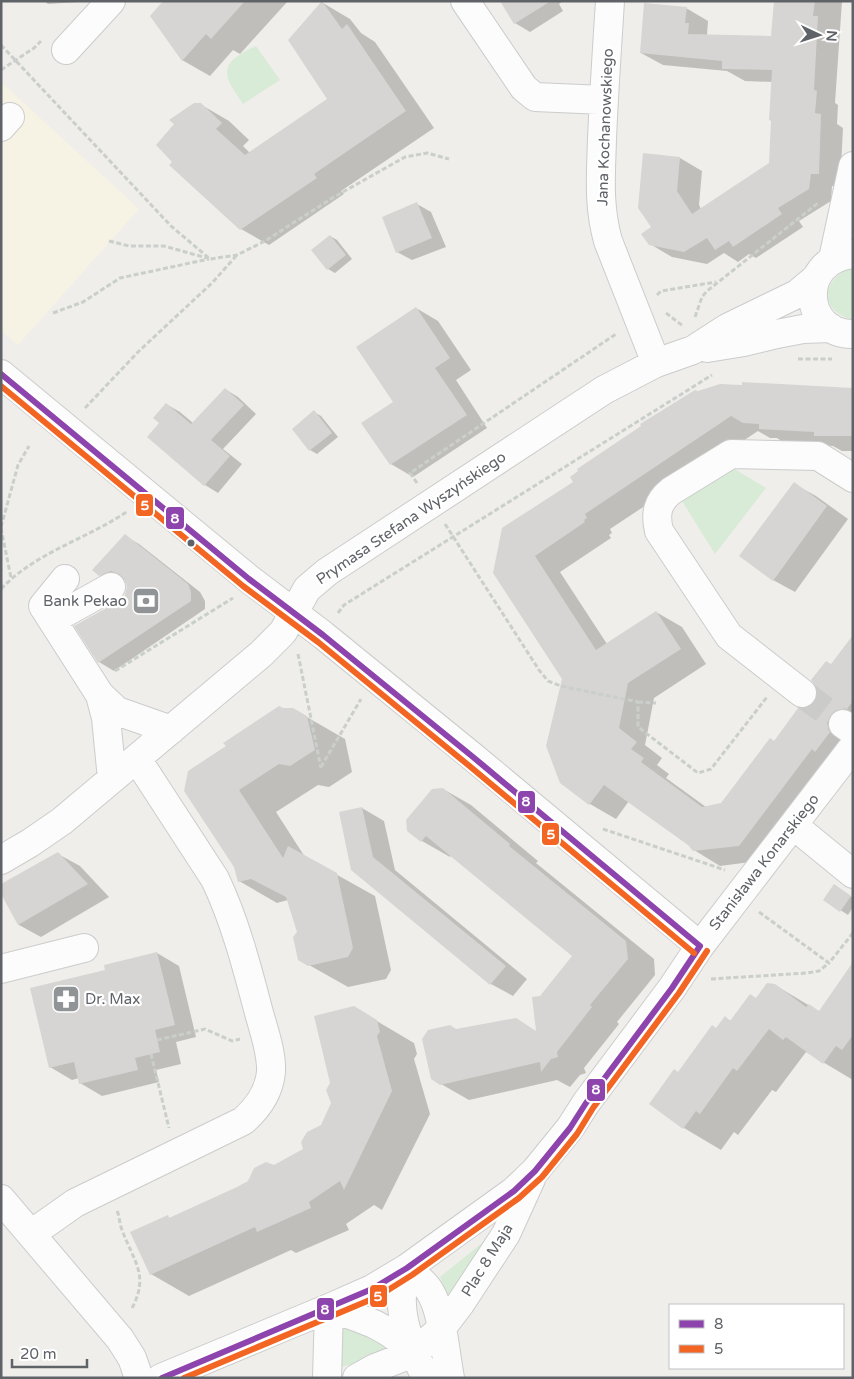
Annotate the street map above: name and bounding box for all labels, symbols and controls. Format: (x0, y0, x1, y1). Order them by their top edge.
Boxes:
north arrow (794, 10, 844, 60)
text: N (823, 30, 840, 42)
street label: Jana Kochanowskiego (593, 48, 617, 206)
street label: Prymasa Stefana Wyszyńskiego (313, 448, 509, 588)
line badge: 5 (135, 493, 154, 517)
text: 5 (141, 497, 150, 514)
line badge: 8 (165, 506, 185, 530)
text: 8 (171, 510, 180, 527)
unlabelled marker (186, 538, 196, 548)
bank icon: Bank Pekao (131, 586, 161, 616)
place label: Bank Pekao (43, 592, 127, 610)
line badge: 8 (517, 790, 536, 814)
street label: Stanisława Konarskiego (705, 790, 823, 934)
text: 8 (522, 793, 531, 810)
line badge: 5 (541, 822, 560, 846)
text: 5 (547, 826, 556, 843)
pharmacy icon: Dr. Max (51, 984, 81, 1014)
place label: Dr. Max (85, 990, 140, 1008)
line badge: 8 (586, 1078, 606, 1102)
text: 8 (592, 1081, 601, 1098)
street label: Plac 8 Maja (458, 1220, 516, 1300)
line badge: 5 (369, 1284, 388, 1308)
text: 5 (374, 1288, 383, 1305)
line badge: 8 (316, 1297, 335, 1321)
text: 8 (321, 1301, 330, 1318)
legend (669, 1304, 844, 1369)
text: 8 (714, 1315, 723, 1333)
scale bar (12, 1336, 88, 1368)
text: 5 (714, 1340, 723, 1358)
text: 20 m (20, 1345, 57, 1363)

